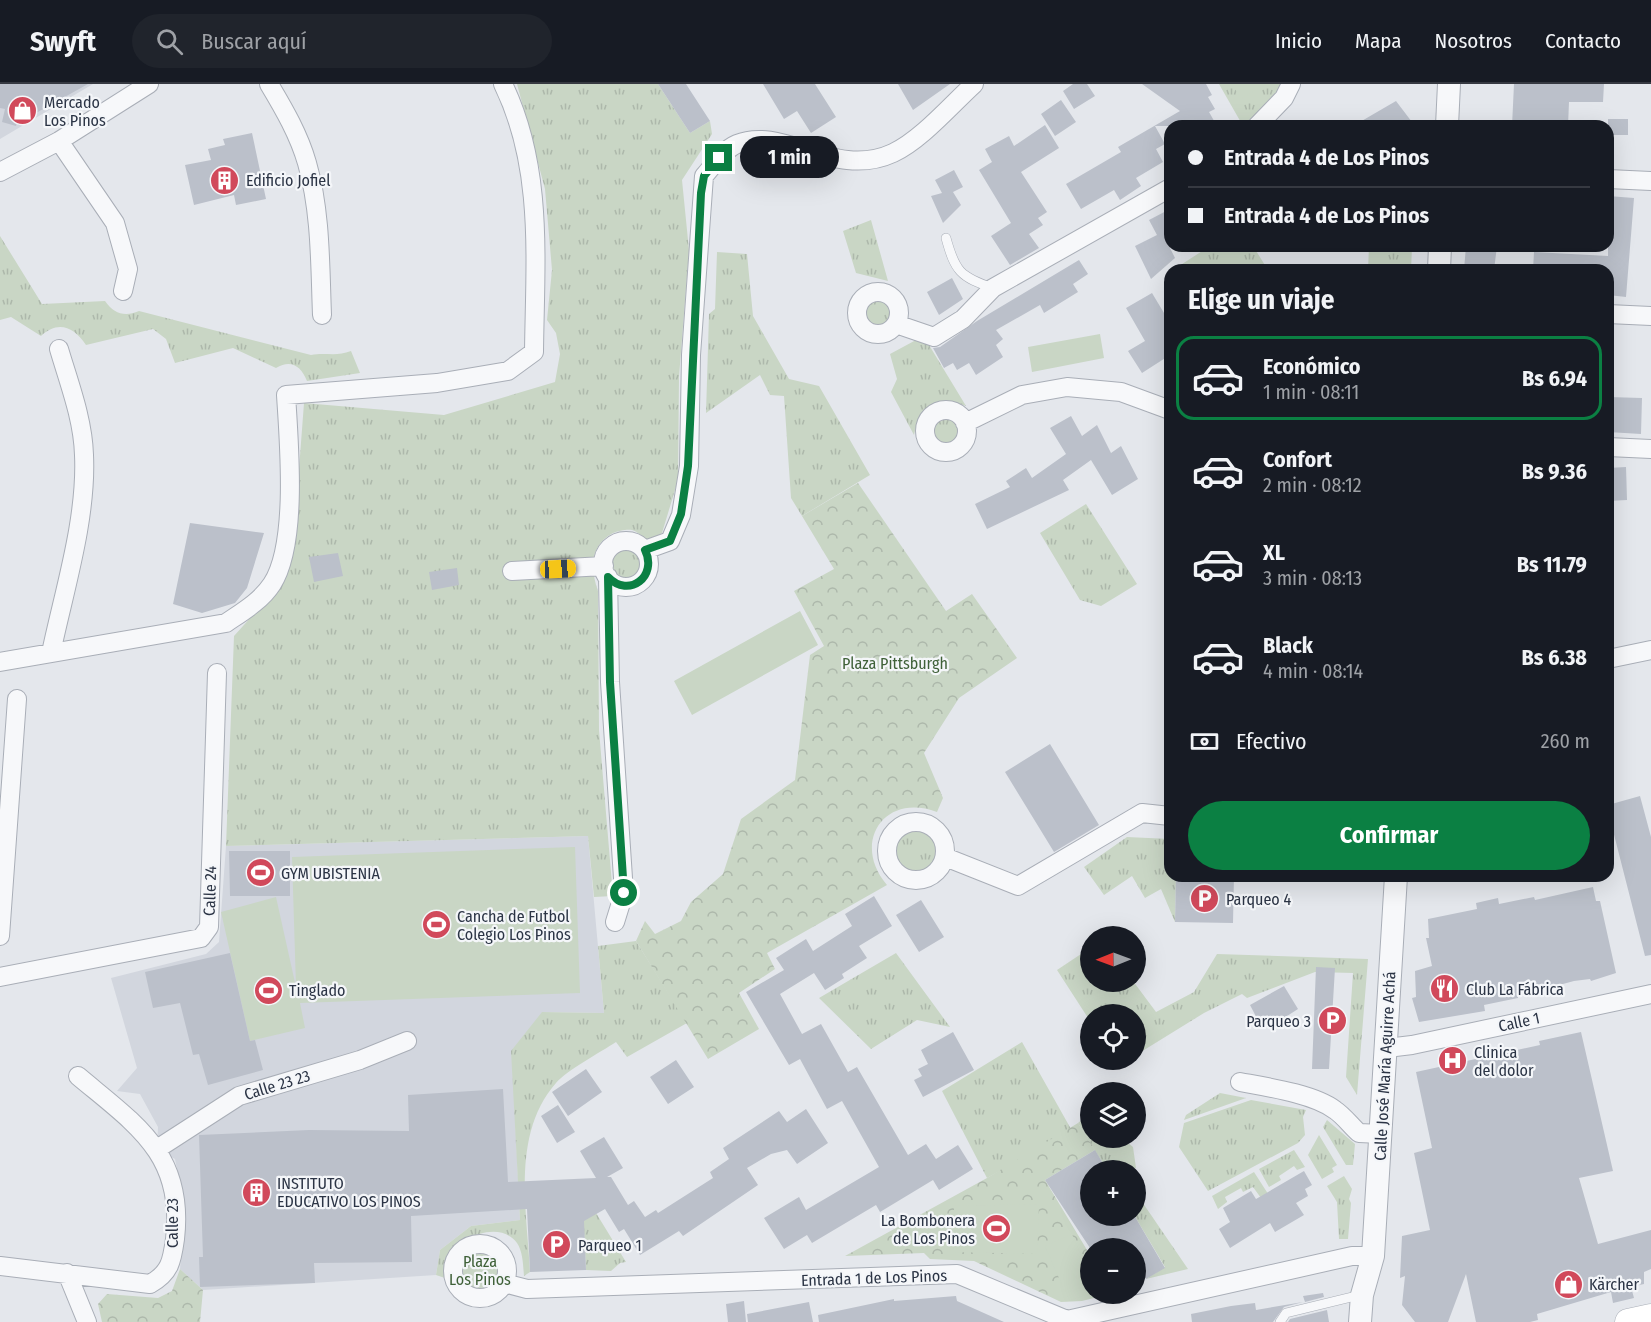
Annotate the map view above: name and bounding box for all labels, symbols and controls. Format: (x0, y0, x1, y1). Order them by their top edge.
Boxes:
search box (132, 14, 552, 68)
text: Swyft (30, 25, 96, 58)
icon: search (153, 25, 186, 58)
text: Buscar aquí (201, 28, 307, 55)
text: Inicio (1275, 28, 1322, 54)
text: Mapa (1355, 28, 1402, 54)
text: Nosotros (1435, 28, 1512, 54)
text: Contacto (1545, 28, 1621, 54)
place label: Mercado Los Pinos (44, 93, 106, 130)
shop icon: Mercado Los Pinos (7, 95, 39, 127)
callout: 1 min (740, 137, 839, 179)
route end (705, 144, 732, 171)
text: Entrada 4 de Los Pinos (1224, 144, 1429, 171)
text: 1 min (768, 145, 811, 169)
building icon: Edificio Jofiel (209, 164, 241, 196)
place label: Edificio Jofiel (246, 171, 331, 190)
text: Entrada 4 de Los Pinos (1224, 202, 1429, 229)
text: Elige un viaje (1188, 284, 1334, 316)
icon: car (1191, 351, 1245, 405)
text: Económico (1263, 353, 1361, 380)
text: Bs 6.94 (1522, 365, 1587, 392)
text: 1 min · 08:11 (1263, 380, 1359, 404)
icon: car (1191, 444, 1245, 498)
text: Confort (1263, 446, 1332, 473)
text: Bs 9.36 (1522, 458, 1587, 485)
text: 2 min · 08:12 (1263, 473, 1362, 497)
icon: car (1191, 537, 1245, 591)
text: XL (1263, 539, 1285, 566)
text: Bs 11.79 (1517, 551, 1587, 578)
car (540, 559, 576, 579)
text: 3 min · 08:13 (1263, 566, 1362, 590)
icon: car (1191, 630, 1245, 684)
text: Black (1263, 632, 1313, 659)
text: Bs 6.38 (1522, 644, 1587, 671)
park label: Plaza Pittsburgh (842, 654, 948, 673)
text: 4 min · 08:14 (1263, 659, 1363, 683)
icon: cash (1188, 725, 1221, 758)
text: Efectivo (1236, 728, 1307, 755)
text: 260 m (1541, 729, 1590, 753)
button: Confirmar (1188, 801, 1590, 870)
sports icon: GYM UBISTENIA (244, 857, 276, 889)
place label: GYM UBISTENIA (281, 864, 380, 883)
street label: Calle 24 (200, 865, 220, 916)
route start (610, 879, 637, 906)
parking icon: Parqueo 4 (1189, 883, 1221, 915)
place label: Parqueo 4 (1226, 890, 1292, 909)
place label: Cancha de Futbol Colegio Los Pinos (457, 907, 571, 944)
sports icon: Cancha de Futbol Colegio Los Pinos (420, 909, 452, 941)
north arrow (1080, 926, 1146, 992)
map controls (1080, 926, 1146, 1304)
street label: Calle José María Aguirre Achá (1371, 971, 1399, 1161)
restaurant icon: Club La Fábrica (1429, 973, 1461, 1005)
sports icon: Tinglado (252, 974, 284, 1006)
place label: Club La Fábrica (1466, 980, 1564, 999)
place label: Tinglado (289, 981, 345, 1000)
button: locate (1080, 1004, 1146, 1070)
parking icon: Parqueo 3 (1316, 1005, 1348, 1037)
street label: Calle 1 (1497, 1008, 1541, 1036)
place label: Parqueo 3 (1246, 1012, 1311, 1031)
place label: Clinica del dolor (1474, 1043, 1534, 1080)
hospital icon: Clinica del dolor (1437, 1045, 1469, 1077)
street label: Calle 23 23 (242, 1066, 312, 1104)
button: layers (1080, 1082, 1146, 1148)
button: + (1080, 1160, 1146, 1226)
place label: INSTITUTO EDUCATIVO LOS PINOS (277, 1174, 421, 1211)
building icon: INSTITUTO EDUCATIVO LOS PINOS (240, 1176, 272, 1208)
street label: Calle 23 (163, 1198, 182, 1248)
place label: La Bombonera de Los Pinos (881, 1211, 975, 1248)
sports icon: La Bombonera de Los Pinos (980, 1213, 1012, 1245)
parking icon: Parqueo 1 (541, 1229, 573, 1261)
place label: Parqueo 1 (578, 1236, 642, 1255)
button: − (1080, 1238, 1146, 1304)
park label: Plaza Los Pinos (449, 1252, 511, 1289)
street label: Entrada 1 de Los Pinos (801, 1266, 948, 1290)
shop icon: Kärcher (1552, 1268, 1584, 1300)
place label: Kärcher (1589, 1275, 1640, 1294)

